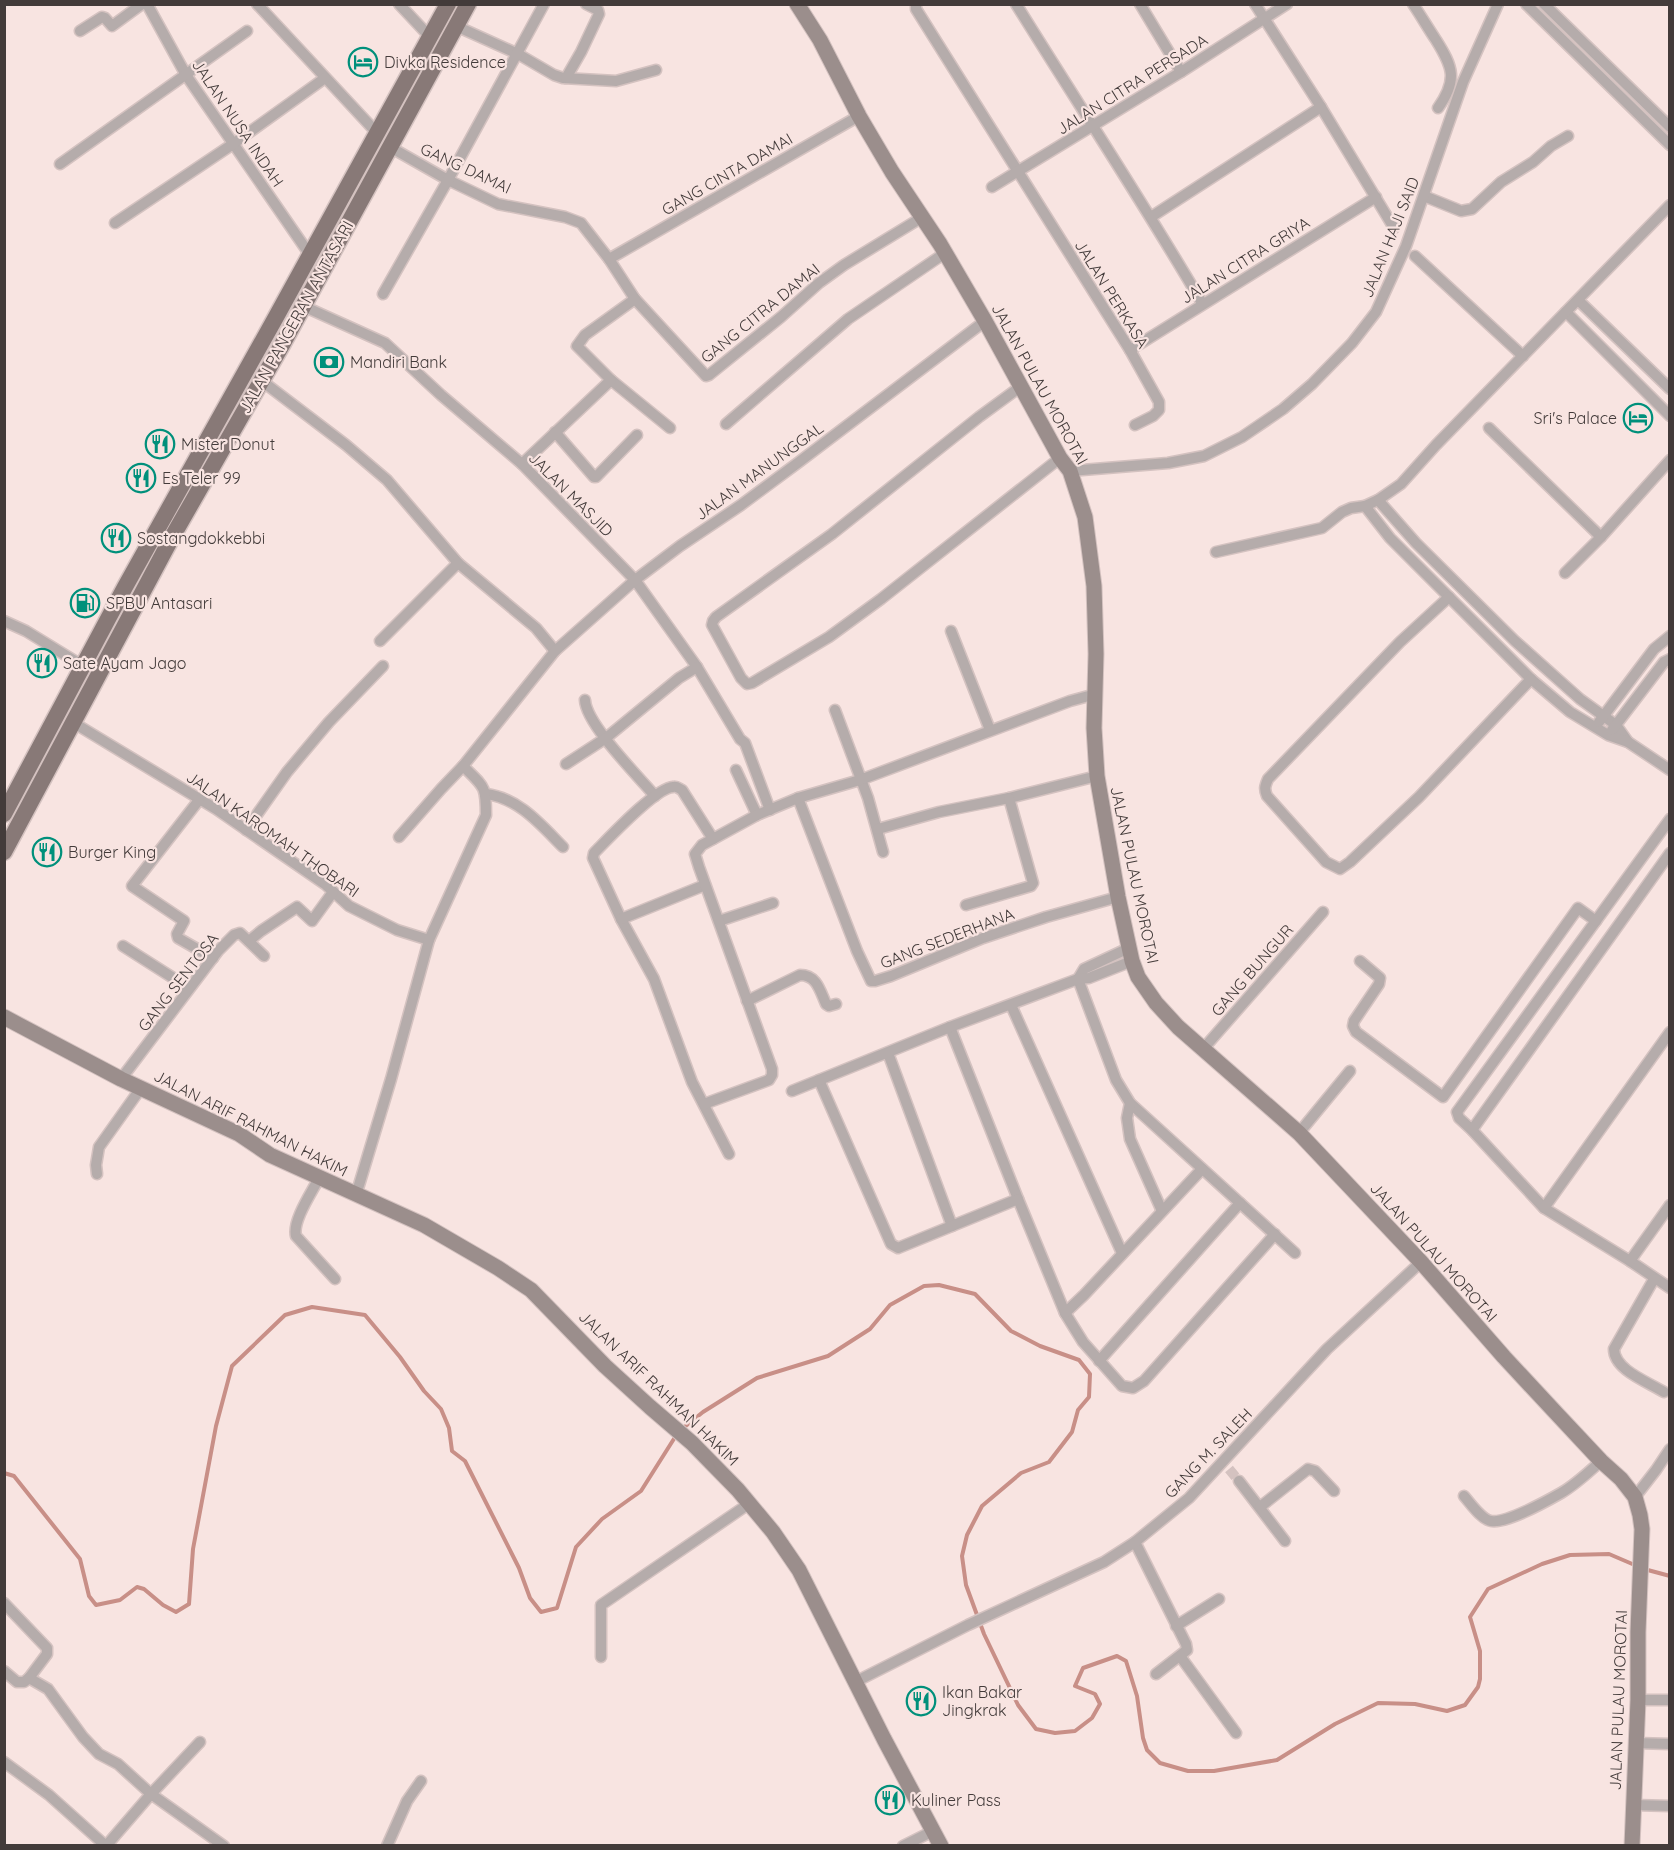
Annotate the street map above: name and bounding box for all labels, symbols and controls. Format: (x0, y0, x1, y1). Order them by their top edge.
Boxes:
street label: JALAN CITRA PERSADA (1053, 29, 1211, 139)
hotel icon: Divka Residence (347, 46, 379, 78)
place label: Divka Residence (384, 52, 506, 72)
street label: JALAN NUSA INDAH (188, 55, 288, 191)
street label: GANG CINTA DAMAI (658, 128, 796, 220)
street label: GANG DAMAI (417, 138, 515, 198)
street label: JALAN HAJI SAID (1357, 174, 1423, 300)
street label: JALAN CITRA GRIYA (1177, 212, 1313, 308)
street label: JALAN PANGERAN ANTASARI (235, 217, 357, 417)
street label: JALAN PERKASA (1071, 236, 1153, 352)
street label: GANG CITRA DAMAI (696, 259, 824, 367)
street label: JALAN PULAU MOROTAI (987, 300, 1093, 468)
bank icon: Mandiri Bank (313, 346, 345, 378)
place label: Mandiri Bank (350, 352, 447, 372)
hotel icon: Sri's Palace (1622, 402, 1654, 434)
place label: Sri's Palace (1534, 408, 1617, 428)
street label: JALAN MANUNGGAL (691, 418, 827, 524)
restaurant icon: Mister Donut (144, 428, 176, 460)
place label: Mister Donut (181, 434, 275, 454)
street label: JALAN MASJID (525, 448, 617, 540)
restaurant icon: Es Teler 99 (125, 462, 157, 494)
place label: Es Teler 99 (162, 468, 241, 488)
restaurant icon: Sostangdokkebbi (100, 522, 132, 554)
place label: Sostangdokkebbi (137, 528, 265, 548)
fuel station icon: SPBU Antasari (69, 587, 101, 619)
place label: SPBU Antasari (106, 593, 212, 613)
restaurant icon: Sate Ayam Jago (26, 647, 58, 679)
place label: Sate Ayam Jago (63, 653, 186, 673)
street label: JALAN KAROMAH THOBARI (183, 767, 363, 901)
street label: JALAN PULAU MOROTAI (1106, 785, 1164, 965)
restaurant icon: Burger King (31, 836, 63, 868)
place label: Burger King (68, 842, 156, 862)
street label: GANG SEDERHANA (877, 903, 1017, 973)
street label: GANG BUNGUR (1207, 920, 1297, 1020)
street label: GANG SENTOSA (133, 929, 223, 1035)
street label: JALAN ARIF RAHMAN HAKIM (151, 1065, 351, 1181)
street label: JALAN PULAU MOROTAI (1366, 1178, 1502, 1326)
street label: JALAN ARIF RAHMAN HAKIM (575, 1306, 743, 1470)
street label: GANG M. SALEH (1160, 1404, 1256, 1502)
street label: JALAN PULAU MOROTAI (1605, 1609, 1631, 1791)
place label: Ikan Bakar Jingkrak (942, 1682, 1022, 1720)
restaurant icon: Ikan Bakar Jingkrak (905, 1685, 937, 1717)
restaurant icon: Kuliner Pass (874, 1784, 906, 1816)
place label: Kuliner Pass (911, 1790, 1001, 1810)

